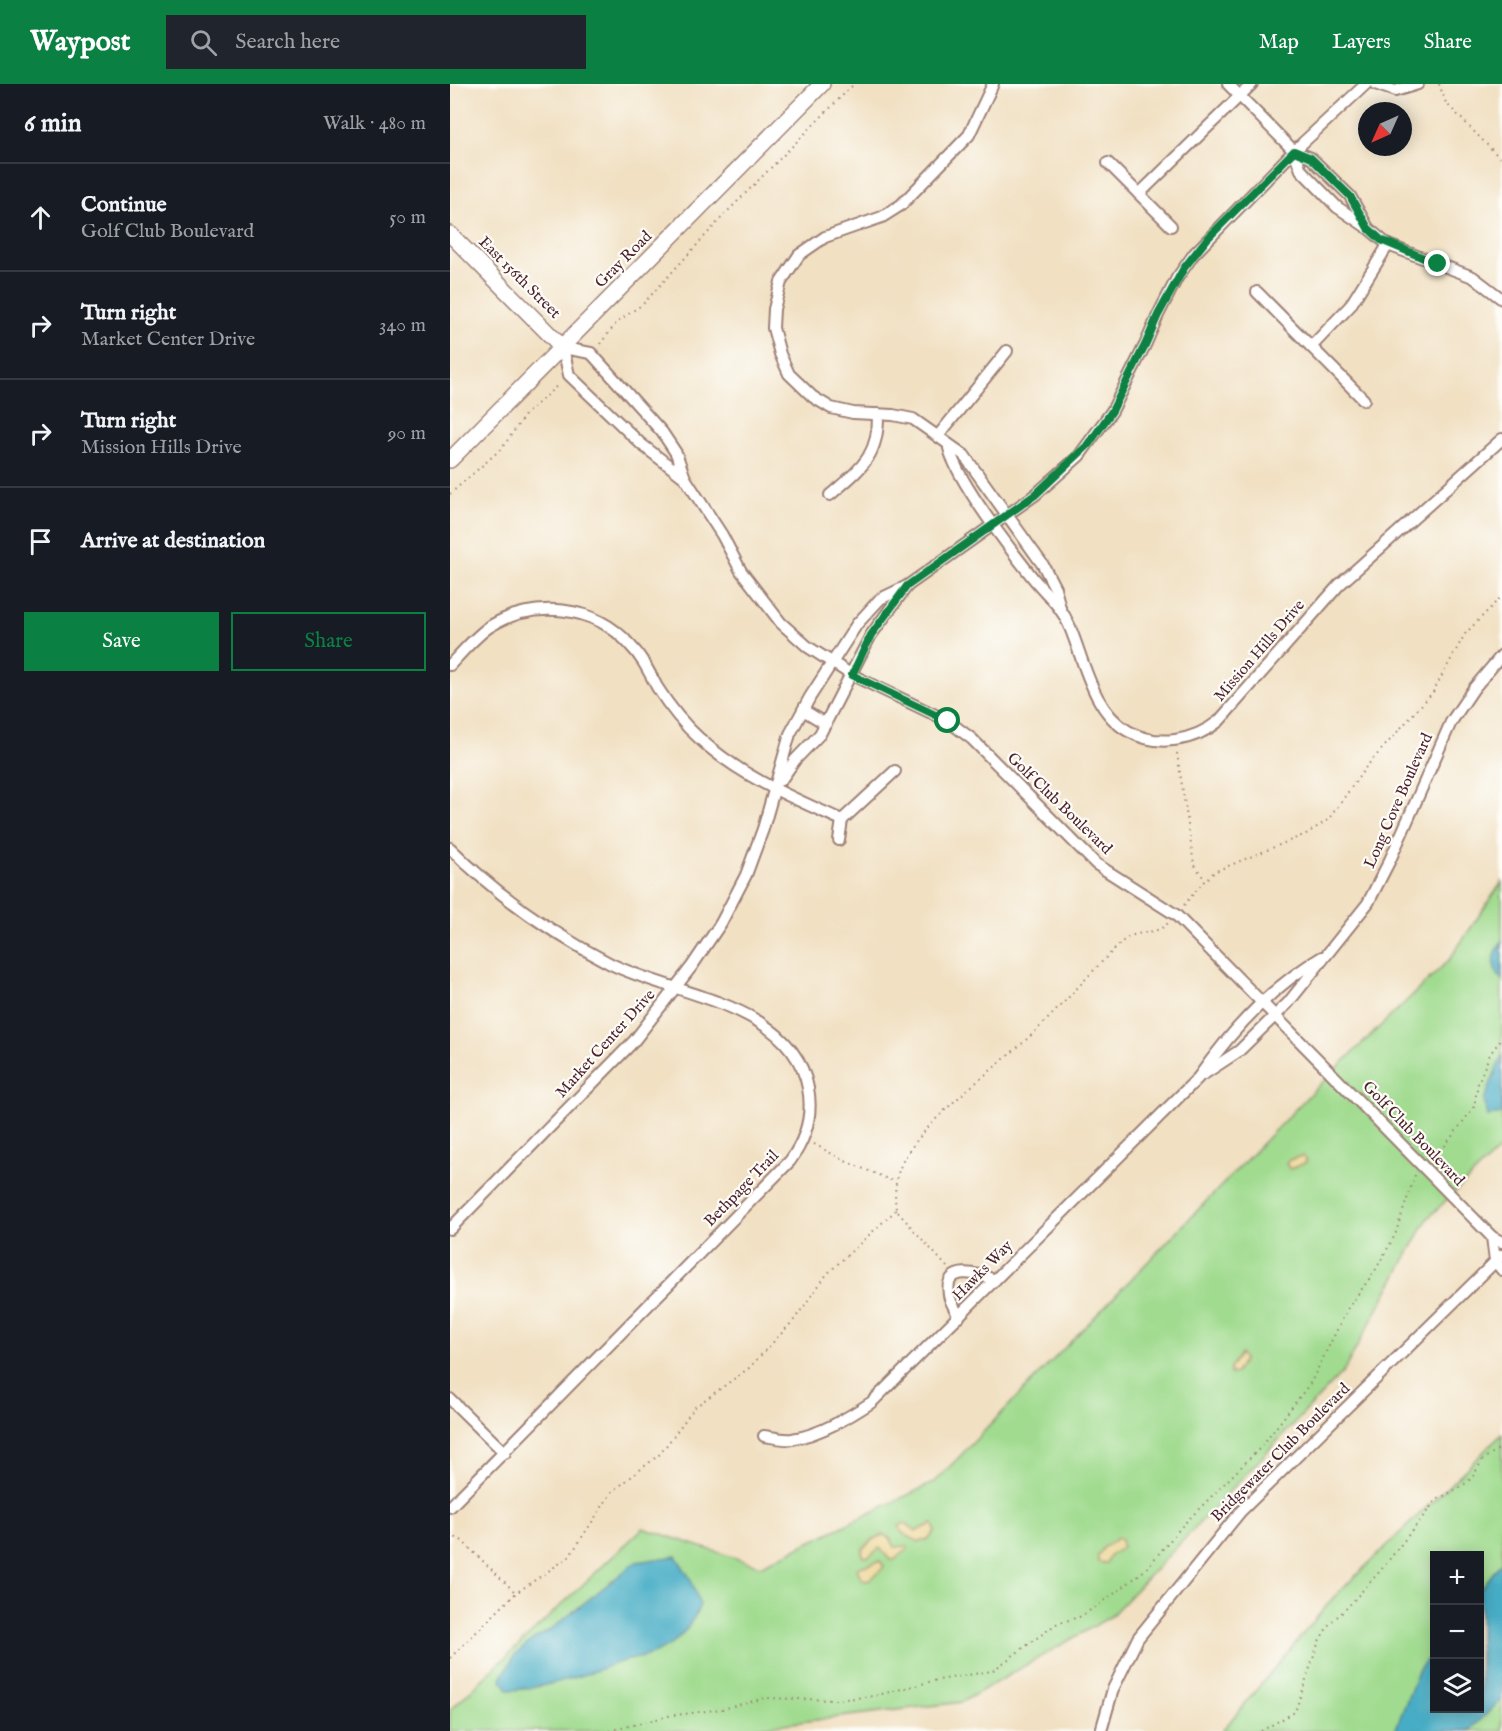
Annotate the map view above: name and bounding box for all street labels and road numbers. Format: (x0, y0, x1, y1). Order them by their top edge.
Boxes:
street label: Gray Road (591, 227, 657, 293)
street label: East 156th Street (474, 233, 565, 324)
street label: Mission Hills Drive (1210, 596, 1310, 706)
street label: Long Cove Boulevard (1360, 730, 1438, 872)
street label: Golf Club Boulevard (1002, 749, 1116, 860)
street label: Market Center Drive (552, 986, 660, 1102)
street label: Golf Club Boulevard (1358, 1077, 1469, 1191)
street label: Bethpage Trail (700, 1146, 784, 1232)
street label: Hawks Way (949, 1236, 1018, 1305)
street label: Bridgewater Club Boulevard (1207, 1379, 1355, 1527)

